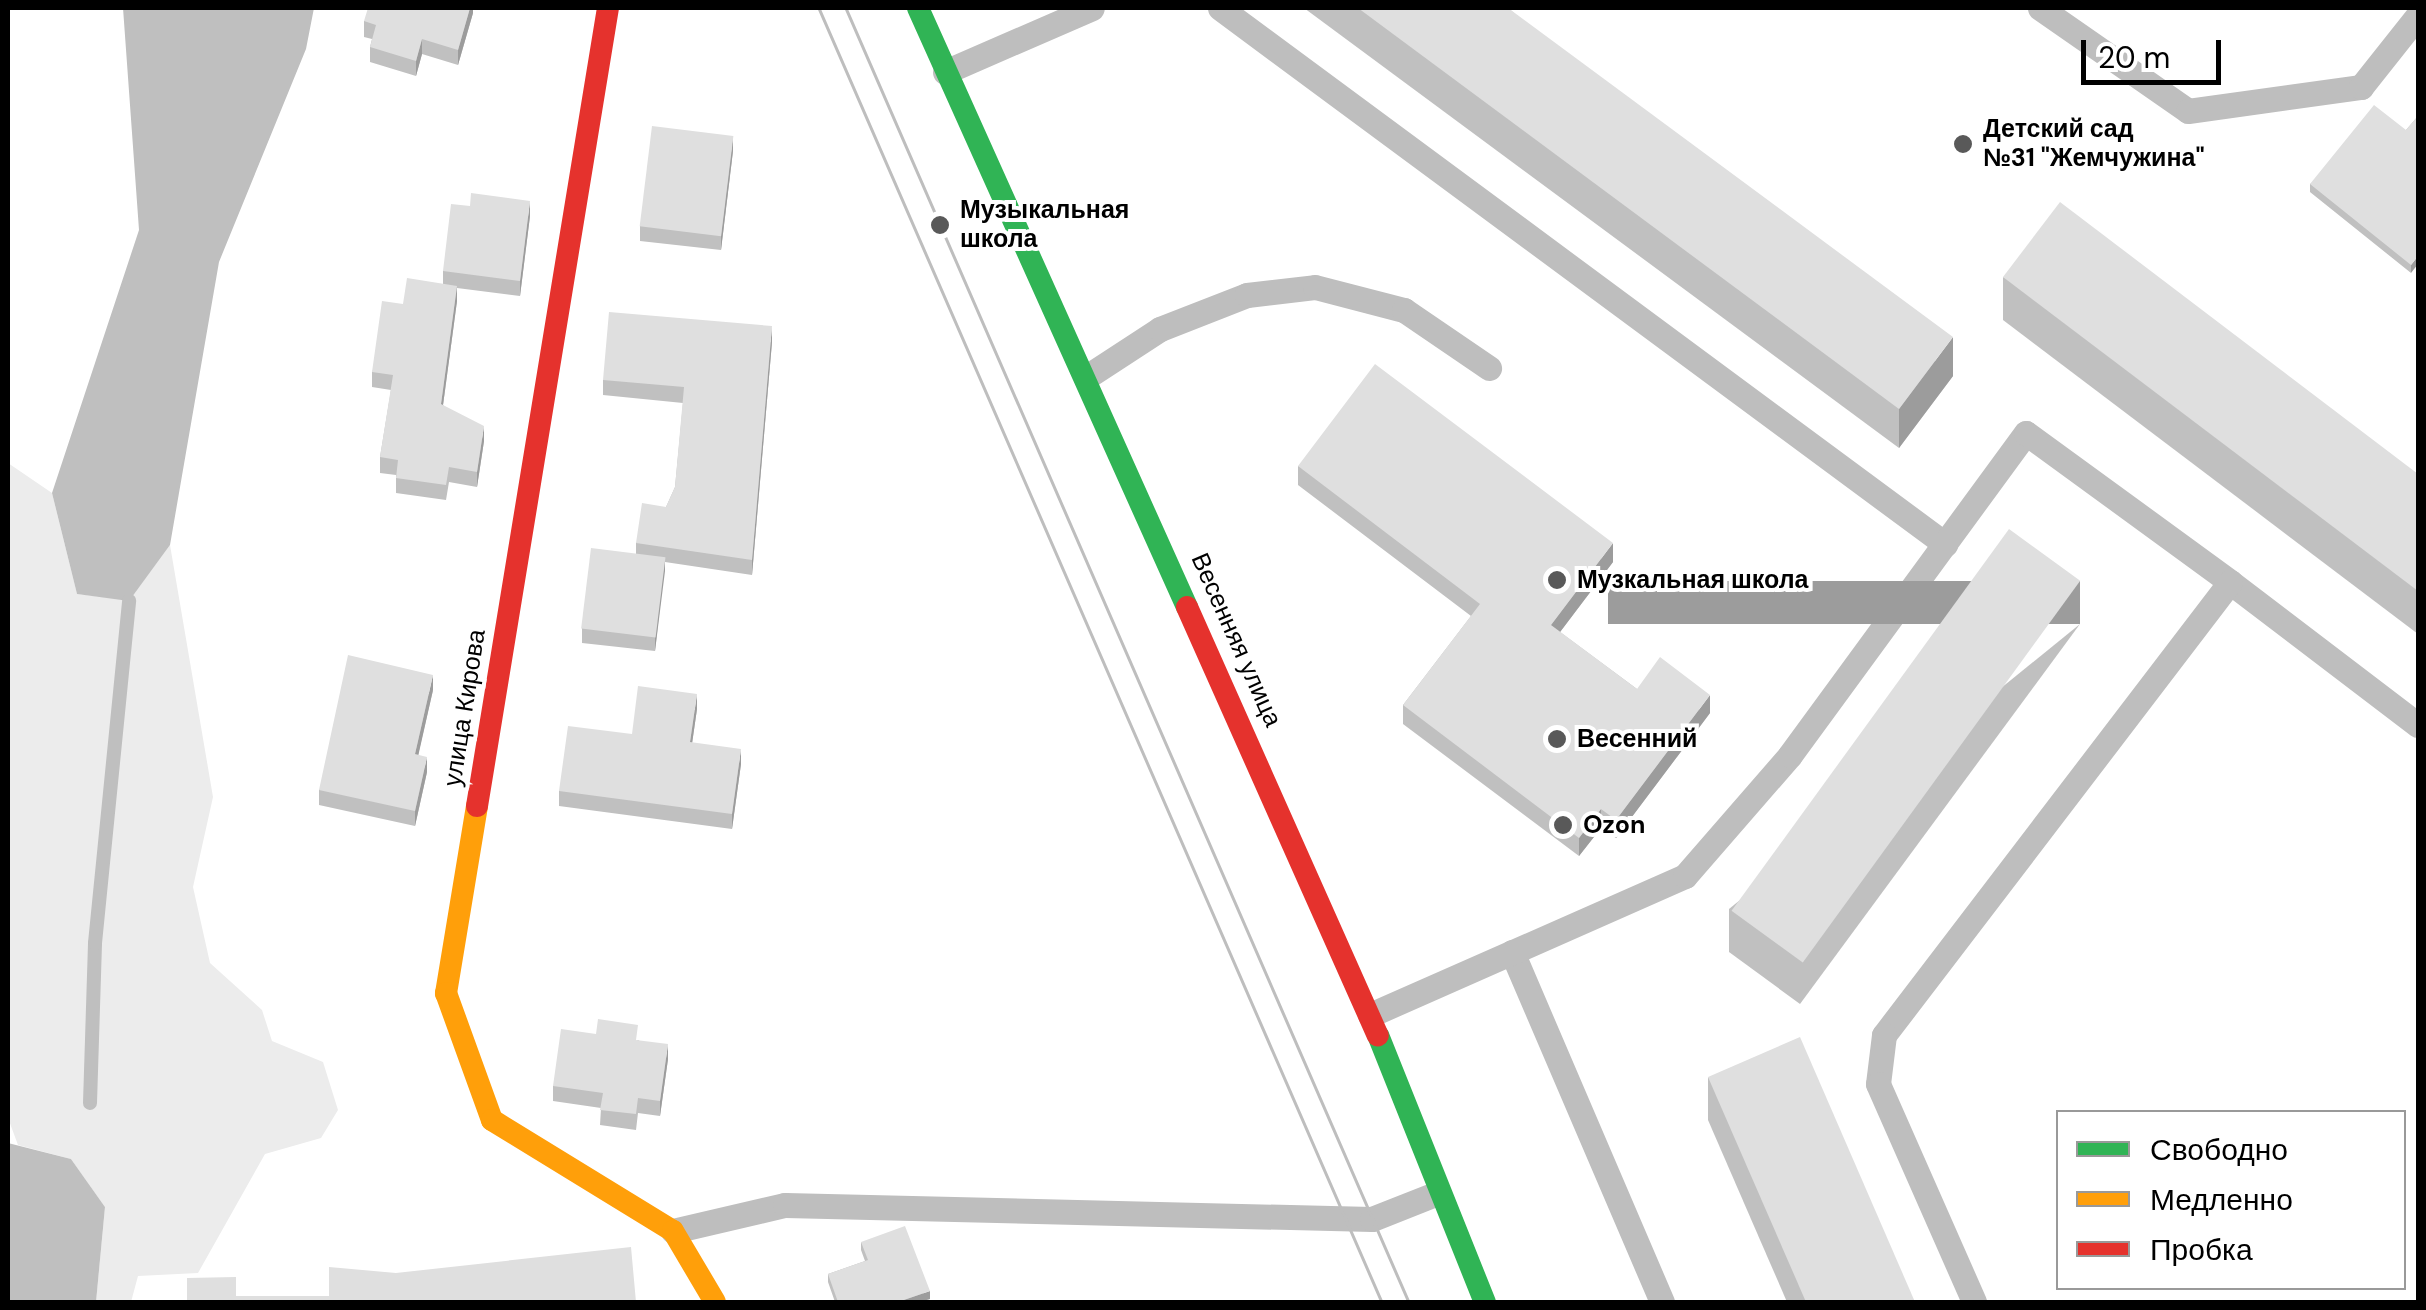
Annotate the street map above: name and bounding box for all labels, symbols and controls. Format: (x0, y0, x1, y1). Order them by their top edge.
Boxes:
scale bar (2086, 20, 2226, 82)
text: 20 m (2098, 38, 2170, 77)
place label: Детский сад №31 "Жемчужина" (1983, 115, 2205, 174)
marker: Детский сад №31 "Жемчужина" (1952, 133, 1974, 155)
place label: Музыкальная школа (960, 196, 1129, 255)
marker: Музыкальная школа (929, 214, 951, 236)
street label: Весенняя улица (1184, 548, 1288, 732)
place label: Музкальная школа (1577, 565, 1808, 595)
marker: Музкальная школа (1546, 569, 1568, 591)
street label: улица Кирова (438, 627, 492, 789)
place label: Весенний (1577, 724, 1697, 754)
marker: Весенний (1546, 728, 1568, 750)
place label: Ozon (1583, 810, 1646, 840)
marker: Ozon (1552, 814, 1574, 836)
legend (2056, 1110, 2406, 1290)
text: Свободно (2150, 1130, 2288, 1169)
text: Медленно (2150, 1180, 2293, 1219)
text: Пробка (2150, 1230, 2253, 1269)

